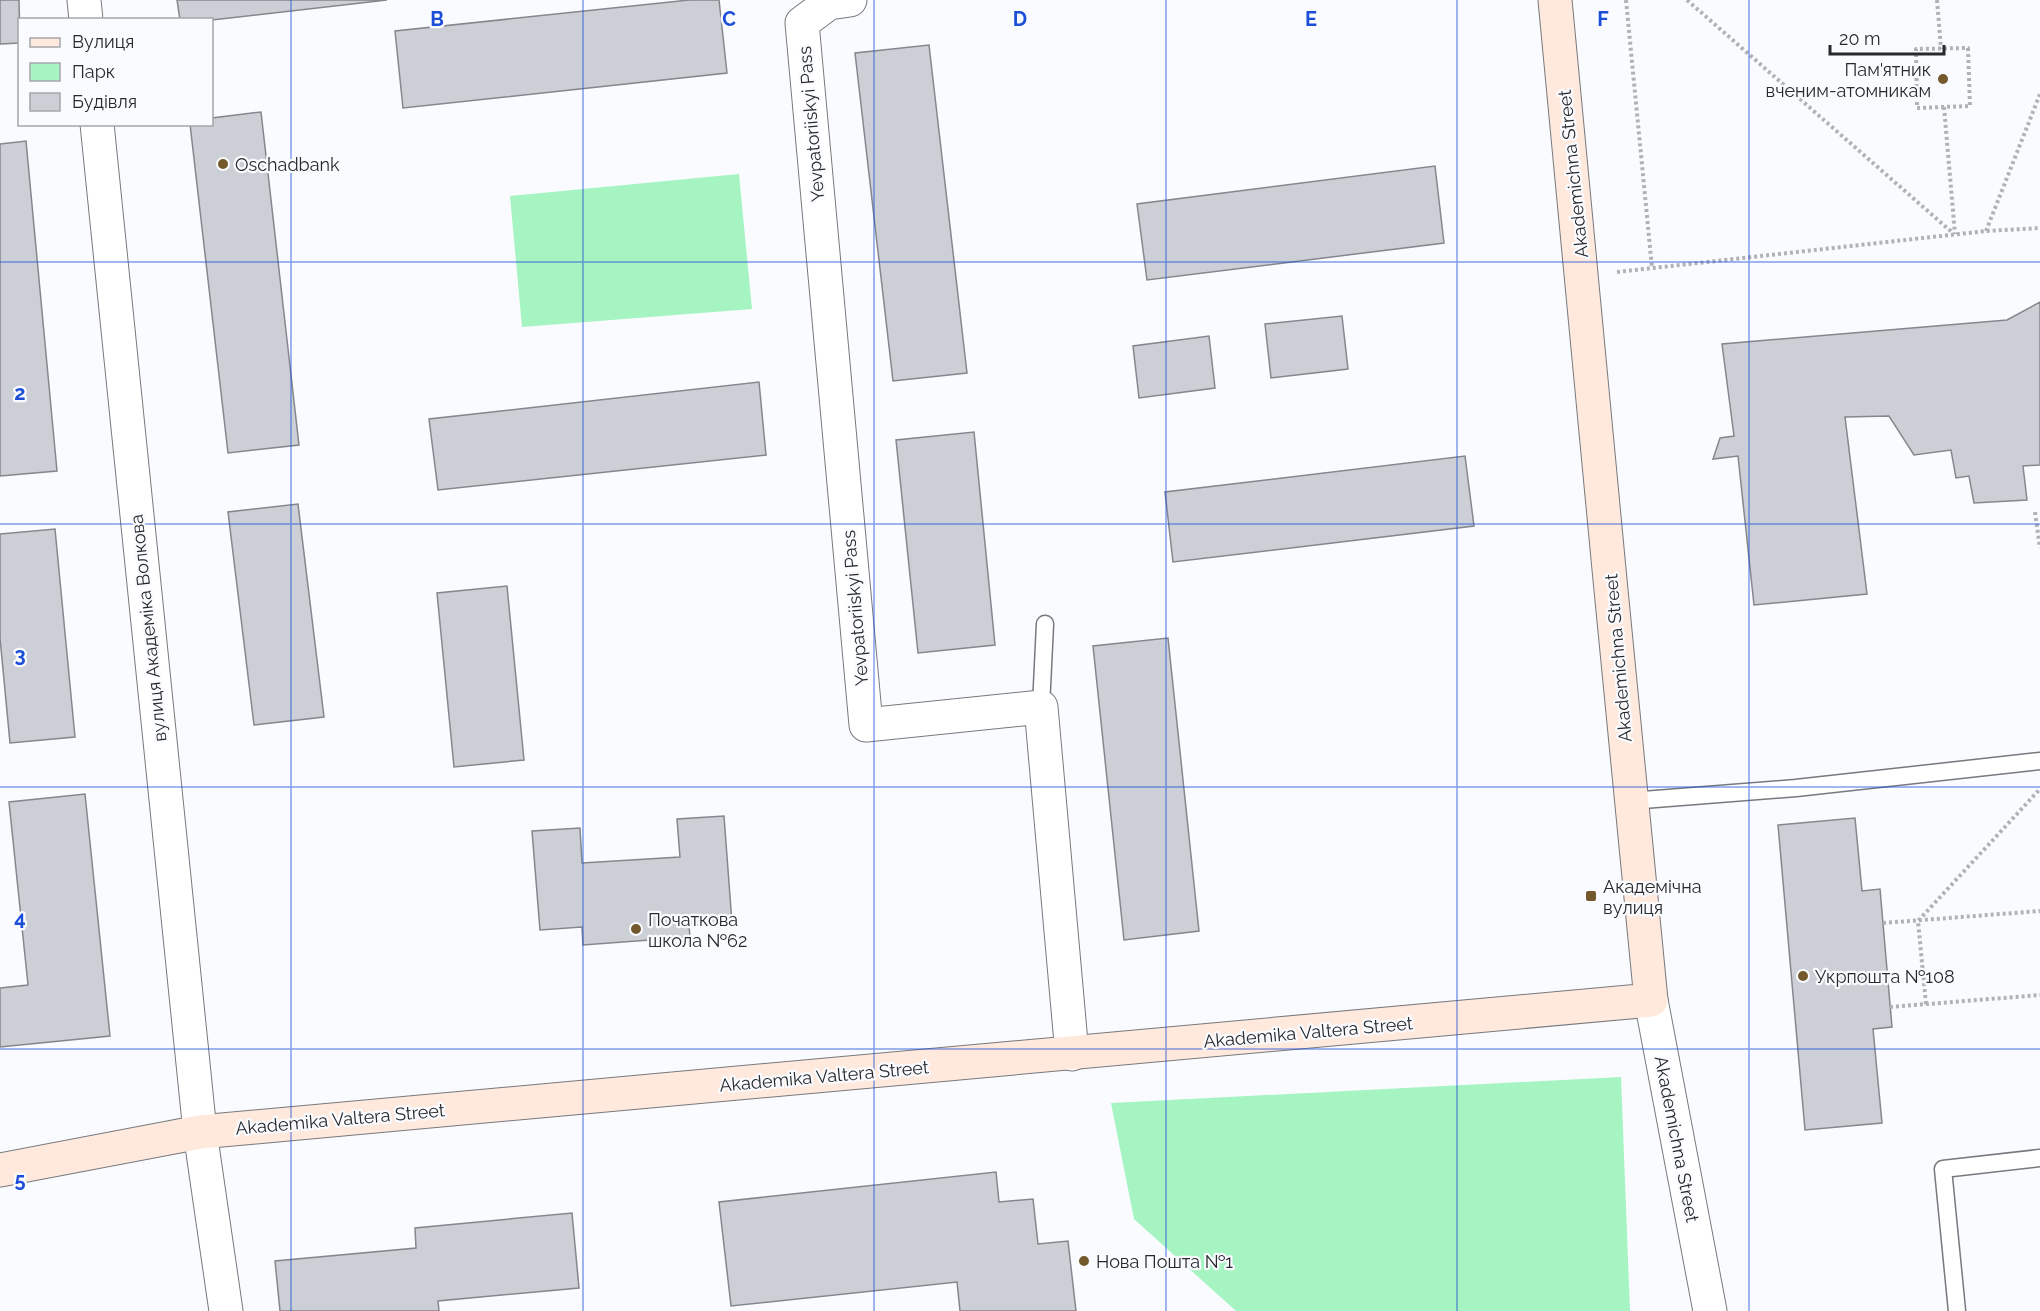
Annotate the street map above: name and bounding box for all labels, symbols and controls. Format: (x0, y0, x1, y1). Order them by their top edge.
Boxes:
text: B (430, 7, 444, 31)
text: C (722, 7, 736, 31)
text: D (1013, 7, 1027, 31)
text: E (1305, 7, 1317, 31)
text: F (1597, 7, 1609, 31)
legend (18, 18, 213, 126)
scale bar (1830, 18, 1944, 56)
text: 20 m (1839, 28, 1881, 49)
text: Вулиця (72, 31, 134, 52)
street label: Yevpatoriiskyi Pass (794, 45, 828, 203)
place label: Пам'ятник вченим-атомникам (1766, 59, 1931, 101)
text: Парк (72, 61, 115, 82)
marker: Пам'ятник вченим-атомникам (1936, 72, 1950, 86)
street label: Akademichna Street (1554, 89, 1592, 259)
text: Будівля (72, 91, 137, 112)
place label: Oschadbank (235, 154, 340, 175)
marker: Oschadbank (216, 157, 230, 171)
text: 2 (14, 381, 26, 405)
street label: вулиця Академіка Волкова (126, 513, 170, 743)
street label: Yevpatoriiskyi Pass (838, 529, 872, 687)
street label: Akademichna Street (1600, 573, 1636, 743)
text: 3 (14, 643, 26, 667)
place label: Академічна вулиця (1603, 876, 1701, 918)
marker: Академічна вулиця (1584, 889, 1598, 903)
text: 4 (14, 906, 26, 930)
place label: Початкова школа №62 (648, 909, 747, 951)
marker: Початкова школа №62 (629, 922, 643, 936)
place label: Укрпошта №108 (1815, 966, 1955, 987)
marker: Укрпошта №108 (1796, 969, 1810, 983)
street label: Akademika Valtera Street (1202, 1012, 1414, 1052)
street label: Akademichna Street (1651, 1054, 1703, 1224)
street label: Akademika Valtera Street (718, 1056, 930, 1096)
street label: Akademika Valtera Street (234, 1099, 446, 1139)
text: 5 (14, 1168, 26, 1192)
place label: Нова Пошта №1 (1096, 1251, 1233, 1272)
marker: Нова Пошта №1 (1077, 1254, 1091, 1268)

